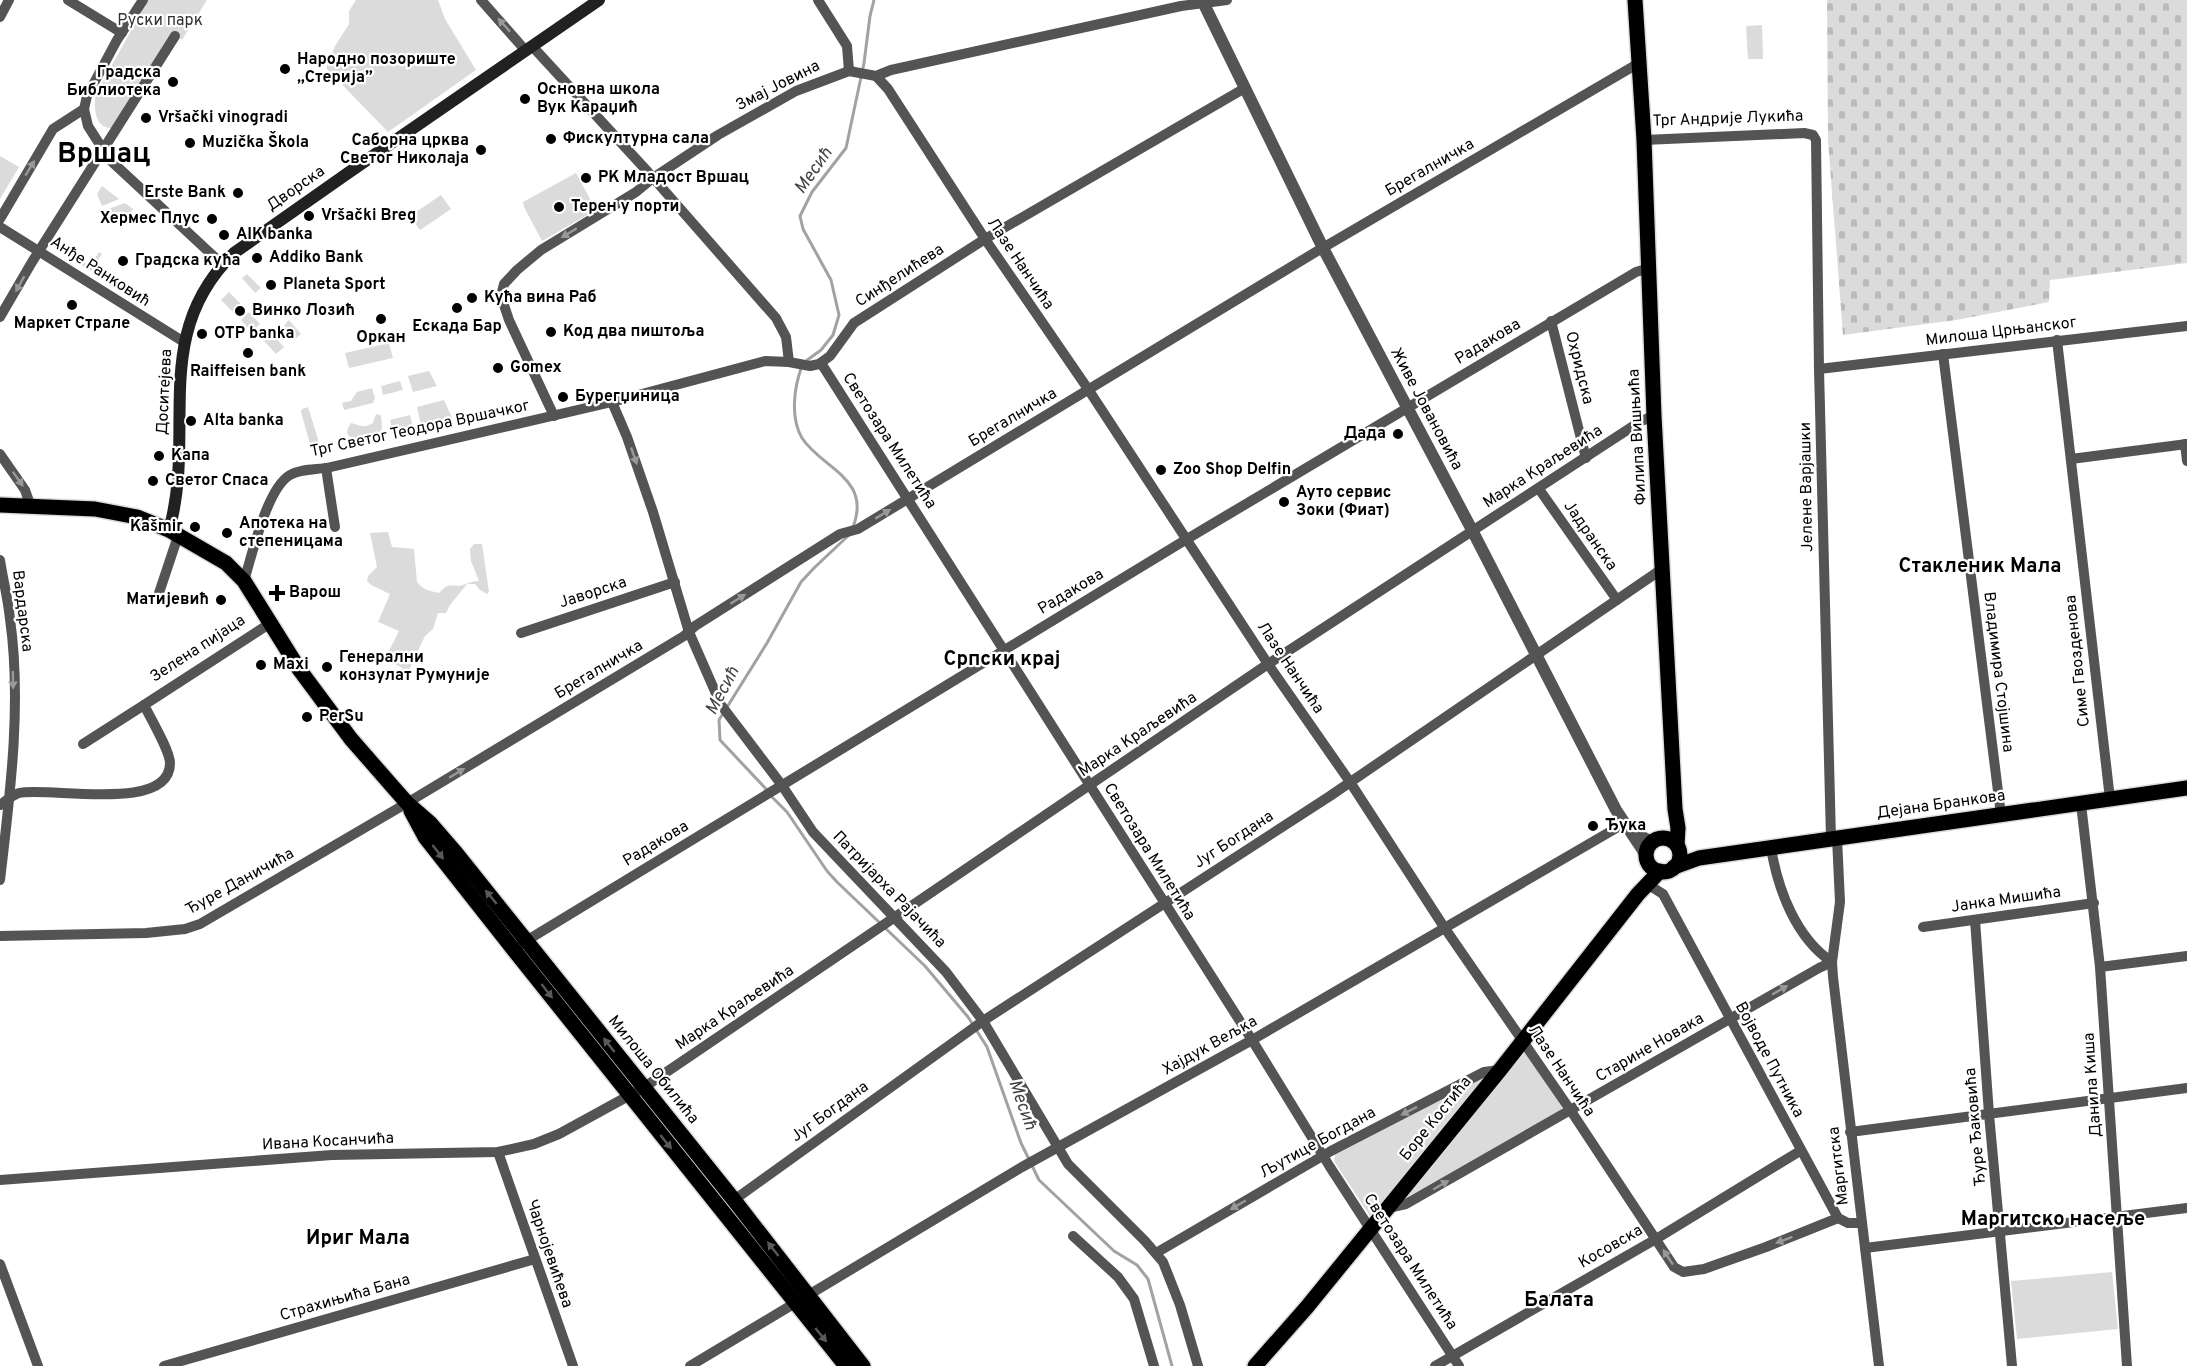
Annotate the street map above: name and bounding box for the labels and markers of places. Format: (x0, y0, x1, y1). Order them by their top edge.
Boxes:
place label: Народно позориште „Стерија” (297, 50, 456, 88)
marker: Народно позориште „Стерија” (278, 62, 292, 76)
place label: Градска Библиотека (67, 63, 161, 101)
marker: Градска Библиотека (166, 75, 180, 89)
place label: Основна школа Вук Караџић (537, 80, 660, 118)
marker: Основна школа Вук Караџић (518, 92, 532, 106)
place label: Vršački vinogradi (158, 108, 288, 128)
marker: Vršački vinogradi (139, 111, 153, 125)
place label: Фискултурна сала (563, 129, 709, 149)
place label: Muzička Škola (202, 131, 309, 153)
place label: Саборна црква Светог Николаја (340, 131, 469, 169)
marker: Фискултурна сала (544, 132, 558, 146)
marker: Muzička Škola (183, 136, 197, 150)
marker: Саборна црква Светог Николаја (474, 143, 488, 157)
place label: РК Младост Вршац (598, 168, 749, 188)
marker: РК Младост Вршац (579, 171, 593, 185)
place label: Erste Bank (144, 183, 226, 203)
marker: Erste Bank (231, 186, 245, 200)
place label: Терен у порти (571, 197, 679, 217)
marker: Терен у порти (552, 200, 566, 214)
place label: Vršački Breg (321, 206, 416, 226)
place label: Хермес Плус (100, 209, 200, 229)
marker: Vršački Breg (302, 209, 316, 223)
marker: Хермес Плус (205, 212, 219, 226)
place label: AIK banka (236, 225, 313, 245)
marker: AIK banka (217, 228, 231, 242)
place label: Addiko Bank (269, 248, 364, 268)
place label: Градска кућа (135, 251, 241, 271)
marker: Addiko Bank (250, 251, 264, 265)
marker: Градска кућа (116, 254, 130, 268)
place label: Planeta Sport (283, 275, 385, 295)
marker: Planeta Sport (264, 278, 278, 292)
place label: Кућа вина Раб (484, 288, 597, 308)
marker: Кућа вина Раб (465, 291, 479, 305)
marker: Маркет Страле (65, 298, 79, 312)
place label: Винко Лозић (252, 301, 355, 321)
marker: Ескада Бар (450, 301, 464, 315)
marker: Винко Лозић (233, 304, 247, 318)
marker: Оркан (374, 312, 388, 326)
place label: Маркет Страле (14, 314, 130, 334)
place label: Ескада Бар (412, 317, 502, 337)
place label: Код два пиштоља (563, 322, 704, 342)
place label: OTP banka (214, 324, 294, 344)
marker: Код два пиштоља (544, 325, 558, 339)
marker: OTP banka (195, 327, 209, 341)
place label: Оркан (356, 328, 406, 348)
marker: Raiffeisen bank (241, 346, 255, 360)
place label: Gomex (510, 358, 562, 378)
marker: Gomex (491, 361, 505, 375)
place label: Raiffeisen bank (190, 362, 306, 382)
place label: Бурегџиница (575, 387, 680, 407)
marker: Бурегџиница (556, 390, 570, 404)
place label: Alta banka (203, 411, 284, 431)
marker: Alta banka (184, 414, 198, 428)
place label: Дада (1344, 424, 1386, 444)
marker: Дада (1391, 427, 1405, 441)
place label: Капа (171, 446, 210, 466)
marker: Капа (152, 449, 166, 463)
place label: Zoo Shop Delfin (1173, 460, 1291, 480)
marker: Zoo Shop Delfin (1154, 463, 1168, 477)
place label: Светог Спаса (165, 471, 268, 491)
marker: Светог Спаса (146, 474, 160, 488)
place label: Ауто сервис Зоки (Фиат) (1296, 483, 1392, 521)
marker: Ауто сервис Зоки (Фиат) (1277, 495, 1291, 509)
place label: Апотека на степеницама (239, 514, 343, 552)
place label: Kašmir (130, 517, 183, 537)
marker: Kašmir (188, 520, 202, 534)
marker: Апотека на степеницама (220, 526, 234, 540)
place label: Варош (289, 583, 341, 603)
marker: Варош (270, 586, 284, 600)
place label: Матијевић (126, 590, 209, 610)
marker: Матијевић (214, 593, 228, 607)
place label: Генерални конзулат Румуније (339, 648, 490, 686)
place label: Maxi (273, 655, 309, 675)
marker: Maxi (254, 658, 268, 672)
marker: Генерални конзулат Румуније (320, 660, 334, 674)
place label: PerSu (319, 707, 364, 727)
marker: PerSu (300, 710, 314, 724)
place label: Ђука (1605, 816, 1646, 836)
marker: Ђука (1586, 819, 1600, 833)

